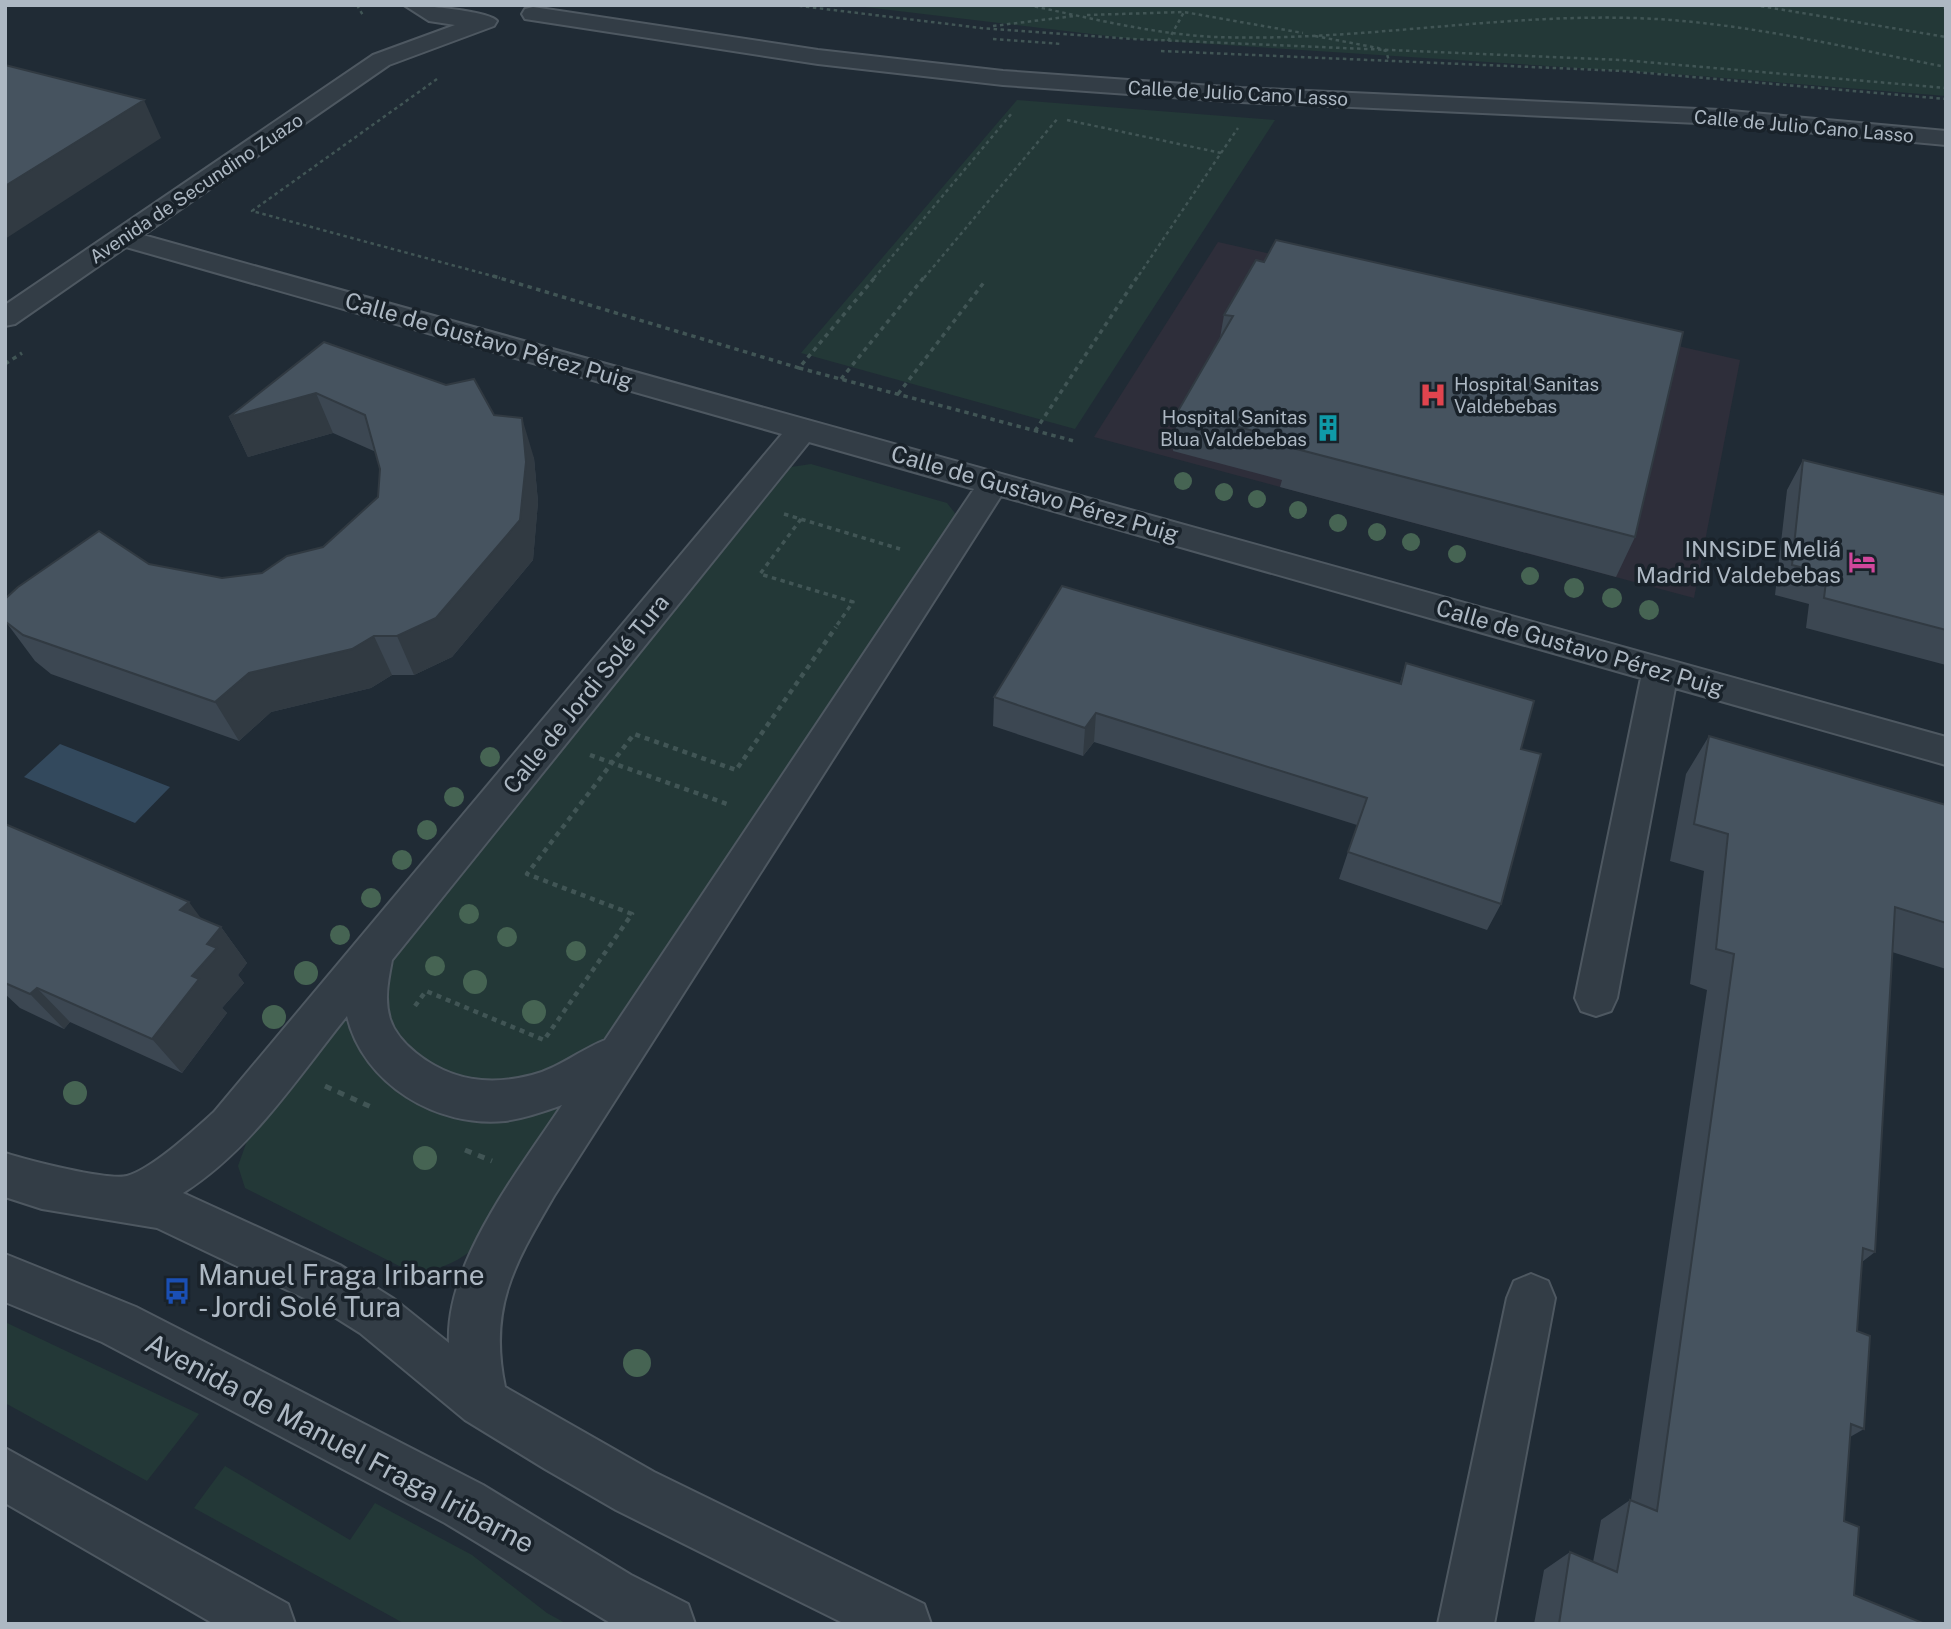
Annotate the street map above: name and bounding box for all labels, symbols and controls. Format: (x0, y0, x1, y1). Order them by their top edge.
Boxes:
street label: Calle de Julio Cano Lasso (1127, 76, 1349, 110)
street label: Calle de Julio Cano Lasso (1693, 105, 1915, 147)
street label: Avenida de Secundino Zuazo (85, 108, 307, 268)
street label: Calle de Gustavo Pérez Puig (342, 286, 636, 395)
place label: Hospital Sanitas Valdebebas (1454, 373, 1599, 417)
hospital icon: Hospital Sanitas Valdebebas (1418, 380, 1448, 410)
place label: Hospital Sanitas Blua Valdebebas (1160, 406, 1307, 450)
building icon: Hospital Sanitas Blua Valdebebas (1313, 413, 1343, 443)
street label: Calle de Gustavo Pérez Puig (888, 439, 1182, 548)
place label: INNSiDE Meliá Madrid Valdebebas (1636, 535, 1841, 588)
hotel icon: INNSiDE Meliá Madrid Valdebebas (1847, 547, 1877, 577)
street label: Calle de Jordi Solé Tura (497, 589, 674, 799)
street label: Calle de Gustavo Pérez Puig (1433, 593, 1727, 702)
place label: Manuel Fraga Iribarne - Jordi Solé Tura (198, 1258, 485, 1323)
bus stop icon: Manuel Fraga Iribarne - Jordi Solé Tura (162, 1276, 192, 1306)
street label: Avenida de Manuel Fraga Iribarne (140, 1326, 540, 1559)

